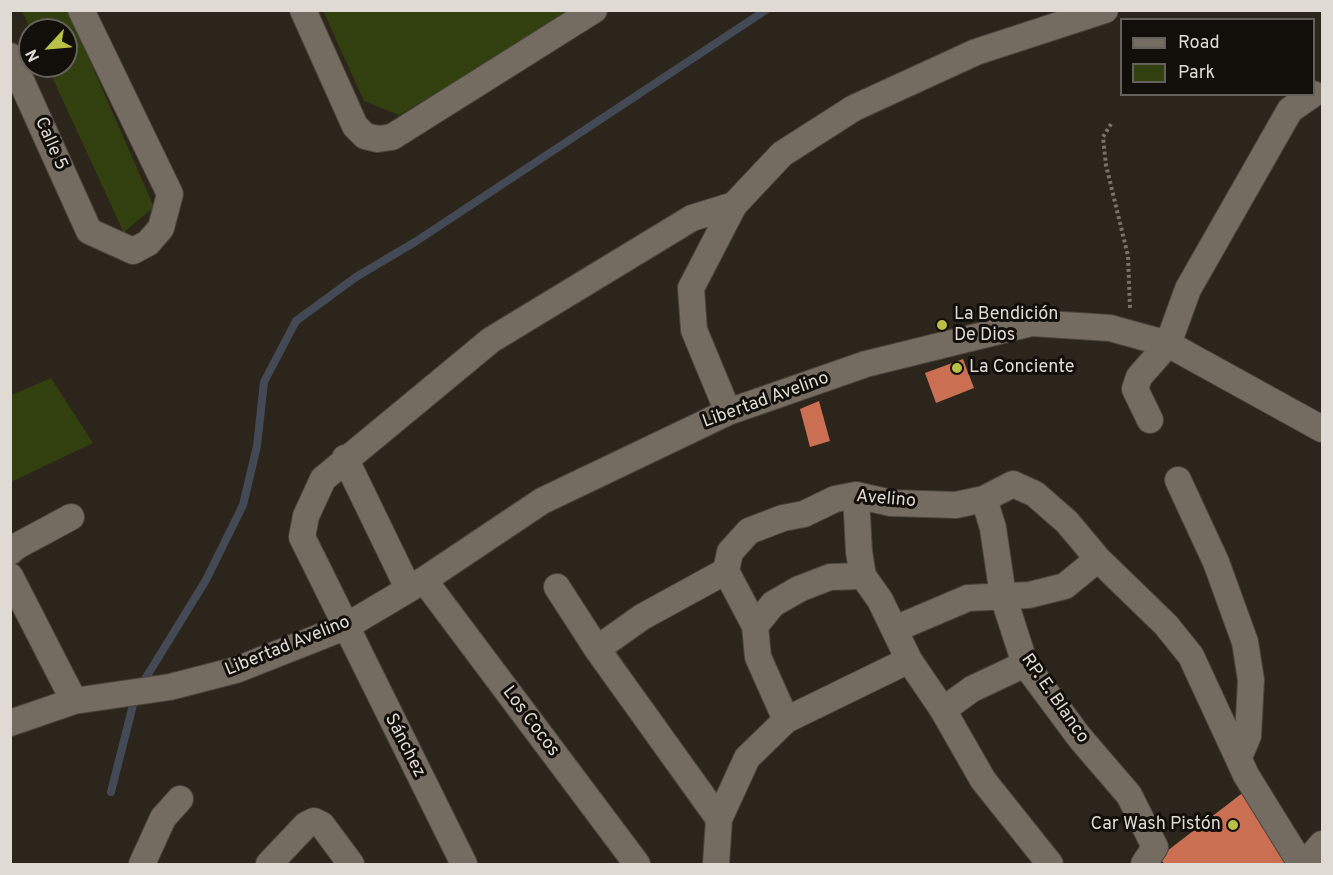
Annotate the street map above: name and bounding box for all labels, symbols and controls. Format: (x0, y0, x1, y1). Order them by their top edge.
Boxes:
north arrow (18, 18, 78, 78)
legend (1120, 18, 1315, 96)
text: Road (1178, 32, 1220, 55)
text: N (22, 45, 45, 65)
text: Park (1178, 62, 1215, 85)
street label: Calle 5 (29, 114, 71, 174)
place label: La Bendición De Dios (954, 304, 1058, 346)
marker: La Bendición De Dios (935, 318, 949, 332)
place label: La Conciente (969, 357, 1074, 379)
marker: La Conciente (950, 361, 964, 375)
street label: Libertad Avelino (700, 368, 832, 434)
street label: Avelino (855, 487, 917, 513)
street label: Libertad Avelino (222, 612, 354, 682)
street label: RP. E. Blanco (1015, 650, 1093, 748)
street label: Los Cocos (497, 683, 563, 761)
street label: Sánchez (379, 711, 429, 781)
place label: Car Wash Pistón (1091, 814, 1221, 836)
marker: Car Wash Pistón (1226, 818, 1240, 832)

